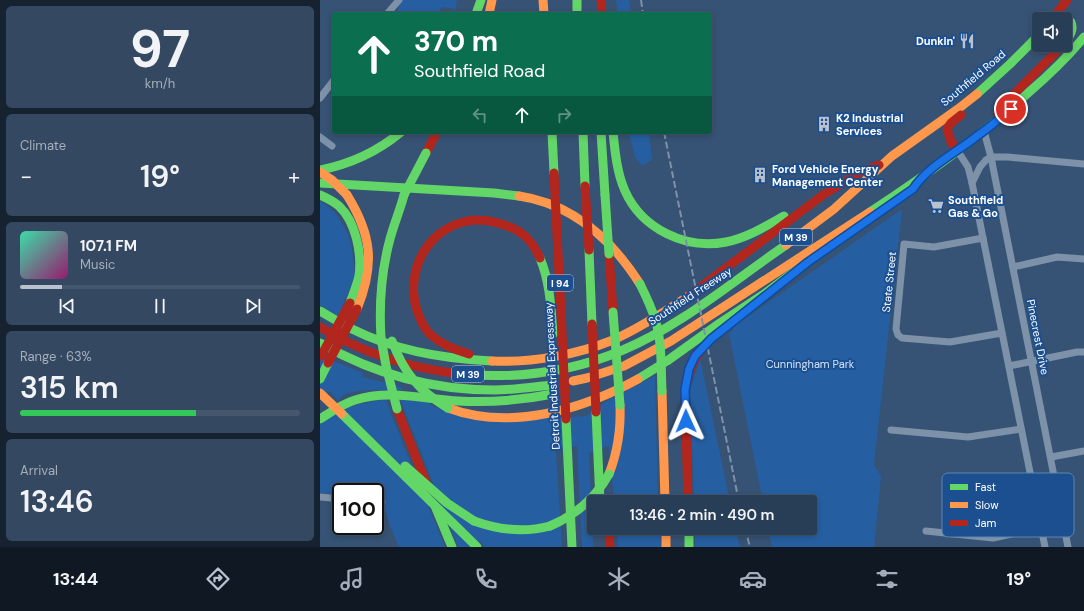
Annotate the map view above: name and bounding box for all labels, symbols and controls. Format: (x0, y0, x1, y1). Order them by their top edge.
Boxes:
map controls (1032, 12, 1072, 52)
button: sound (1032, 12, 1072, 52)
text: 97 (130, 15, 190, 83)
text: 370 m (414, 23, 498, 60)
icon: ahead (348, 28, 400, 80)
restaurant icon: Dunkin' (958, 32, 976, 50)
place label: Dunkin' (916, 34, 955, 48)
street label: Southfield Road (938, 47, 1008, 109)
text: Southfield Road (414, 59, 545, 83)
text: km/h (145, 75, 175, 92)
pin (994, 92, 1028, 126)
icon: arrive (1000, 98, 1022, 120)
icon: left (469, 104, 491, 126)
icon: ahead (511, 104, 533, 126)
icon: right (553, 104, 575, 126)
place label: K2 Industrial Services (836, 111, 903, 138)
building icon: K2 Industrial Services (815, 115, 833, 133)
text: Climate (20, 137, 66, 154)
text: 19° (140, 157, 180, 196)
text: − (20, 162, 32, 191)
text: + (288, 162, 300, 191)
place label: Ford Vehicle Energy Management Center (772, 162, 883, 189)
building icon: Ford Vehicle Energy Management Center (751, 166, 769, 184)
place label: Southfield Gas & Go (948, 193, 1003, 220)
supermarket icon: Southfield Gas & Go (927, 197, 945, 215)
road number: M 39 (780, 229, 812, 245)
text: 107.1 FM (80, 236, 137, 256)
street label: State Street (879, 251, 899, 313)
text: Music (80, 256, 115, 273)
street label: Southfield Freeway (646, 264, 734, 328)
road number: I 94 (547, 275, 573, 291)
icon: previous (56, 295, 78, 317)
icon: pause (149, 295, 171, 317)
icon: next (242, 295, 264, 317)
street label: Pinecrest Drive (1024, 298, 1052, 376)
street label: Detroit Industrial Expressway (541, 302, 563, 450)
text: Range · 63% (20, 348, 92, 365)
park label: Cunningham Park (766, 357, 855, 371)
road number: M 39 (452, 366, 484, 382)
text: 315 km (20, 368, 118, 407)
position arrow (665, 400, 707, 442)
text: Arrival (20, 462, 58, 479)
legend (942, 473, 1074, 537)
text: Fast (975, 480, 996, 494)
text: 13:46 (20, 482, 94, 521)
speed limit sign: 100 (332, 483, 384, 535)
text: Slow (975, 498, 999, 512)
text: 13:46 · 2 min · 490 m (630, 505, 774, 525)
text: Jam (975, 516, 996, 530)
icon: directions (204, 565, 232, 593)
icon: music (338, 565, 366, 593)
icon: phone (472, 565, 500, 593)
icon: climate (605, 565, 633, 593)
icon: car (739, 565, 767, 593)
icon: filters (873, 565, 901, 593)
text: 13:44 (53, 567, 98, 591)
text: 19° (1007, 567, 1031, 591)

